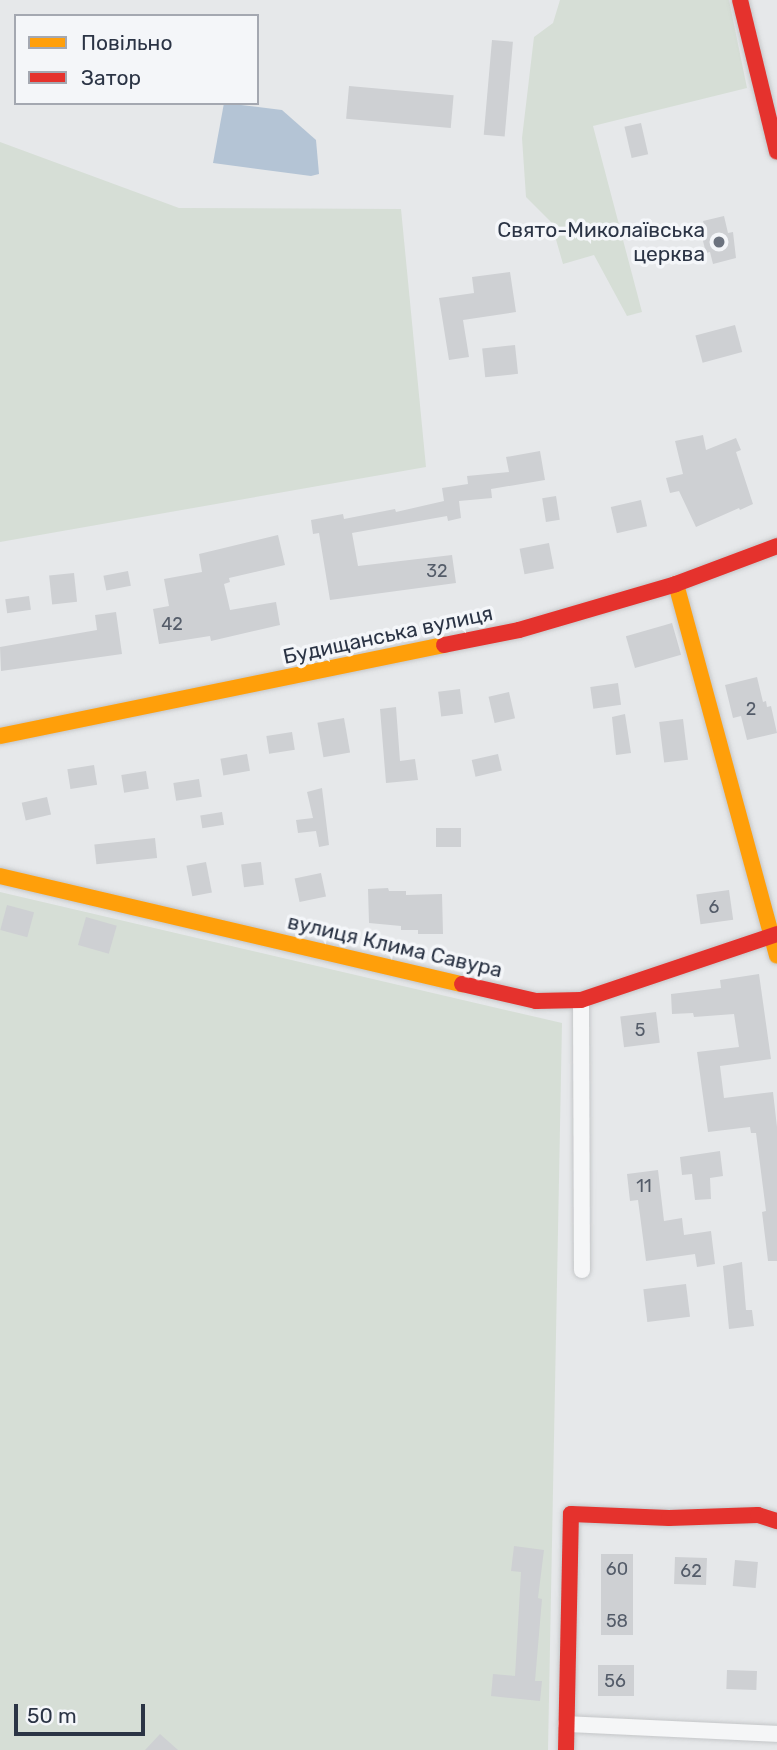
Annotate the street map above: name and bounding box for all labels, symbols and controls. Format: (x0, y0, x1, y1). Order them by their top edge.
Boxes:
legend (14, 14, 259, 105)
text: Повільно (81, 30, 172, 55)
text: Затор (81, 65, 141, 90)
place label: Свято-Миколаївська церква (497, 217, 705, 267)
marker: Свято-Миколаївська церква (711, 234, 727, 250)
house number: 32 (426, 560, 448, 582)
street label: Будищанська вулиця (281, 600, 495, 670)
house number: 42 (161, 613, 183, 635)
house number: 2 (746, 698, 756, 720)
house number: 6 (709, 896, 719, 918)
street label: вулиця Клима Савура (285, 909, 505, 983)
house number: 5 (635, 1019, 645, 1041)
house number: 11 (636, 1175, 652, 1197)
house number: 60 (606, 1558, 628, 1580)
house number: 62 (680, 1560, 702, 1582)
house number: 58 (606, 1610, 628, 1632)
house number: 56 (604, 1670, 626, 1692)
scale bar (18, 1690, 149, 1734)
text: 50 m (27, 1703, 77, 1728)

